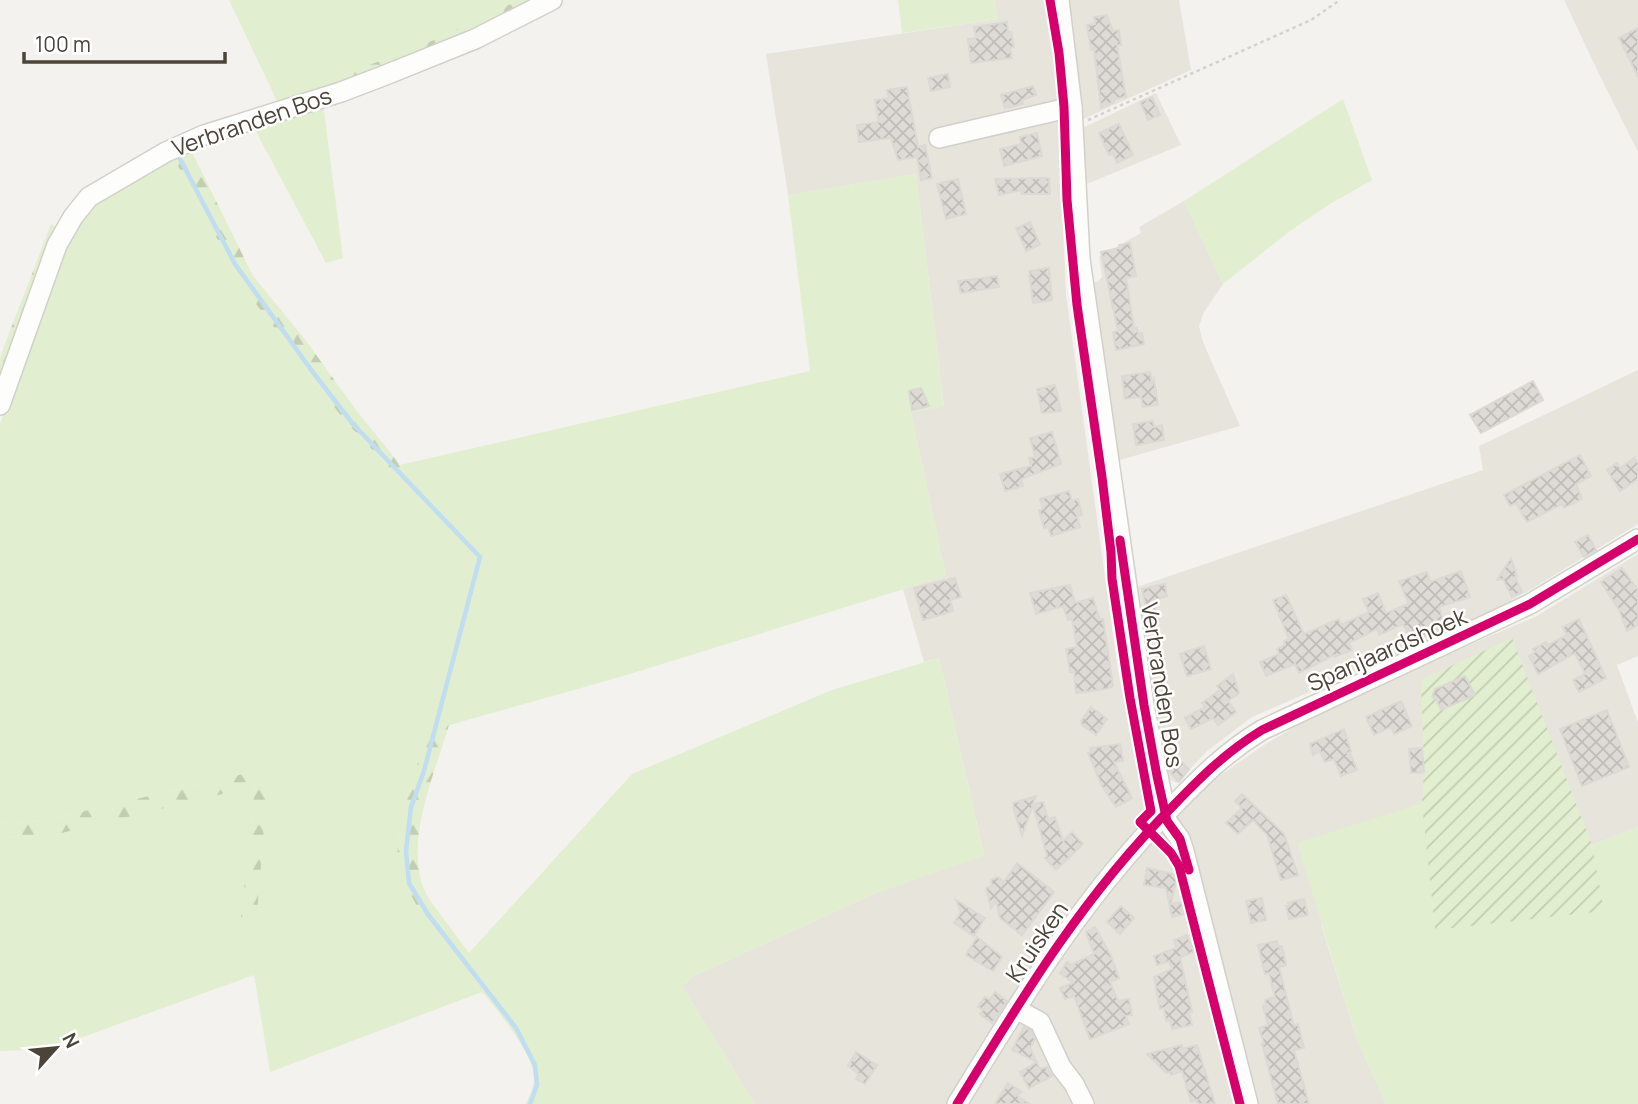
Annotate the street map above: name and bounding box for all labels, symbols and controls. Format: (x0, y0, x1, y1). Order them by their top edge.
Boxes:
scale bar (24, 21, 226, 65)
text: 100 m (35, 30, 91, 58)
street label: Verbranden Bos (168, 79, 336, 163)
street label: Spanjaardshoek (1302, 599, 1472, 699)
street label: Verbranden Bos (1134, 600, 1192, 770)
street label: Kruisken (997, 895, 1075, 988)
north arrow (21, 1013, 91, 1083)
text: N (56, 1028, 86, 1052)

